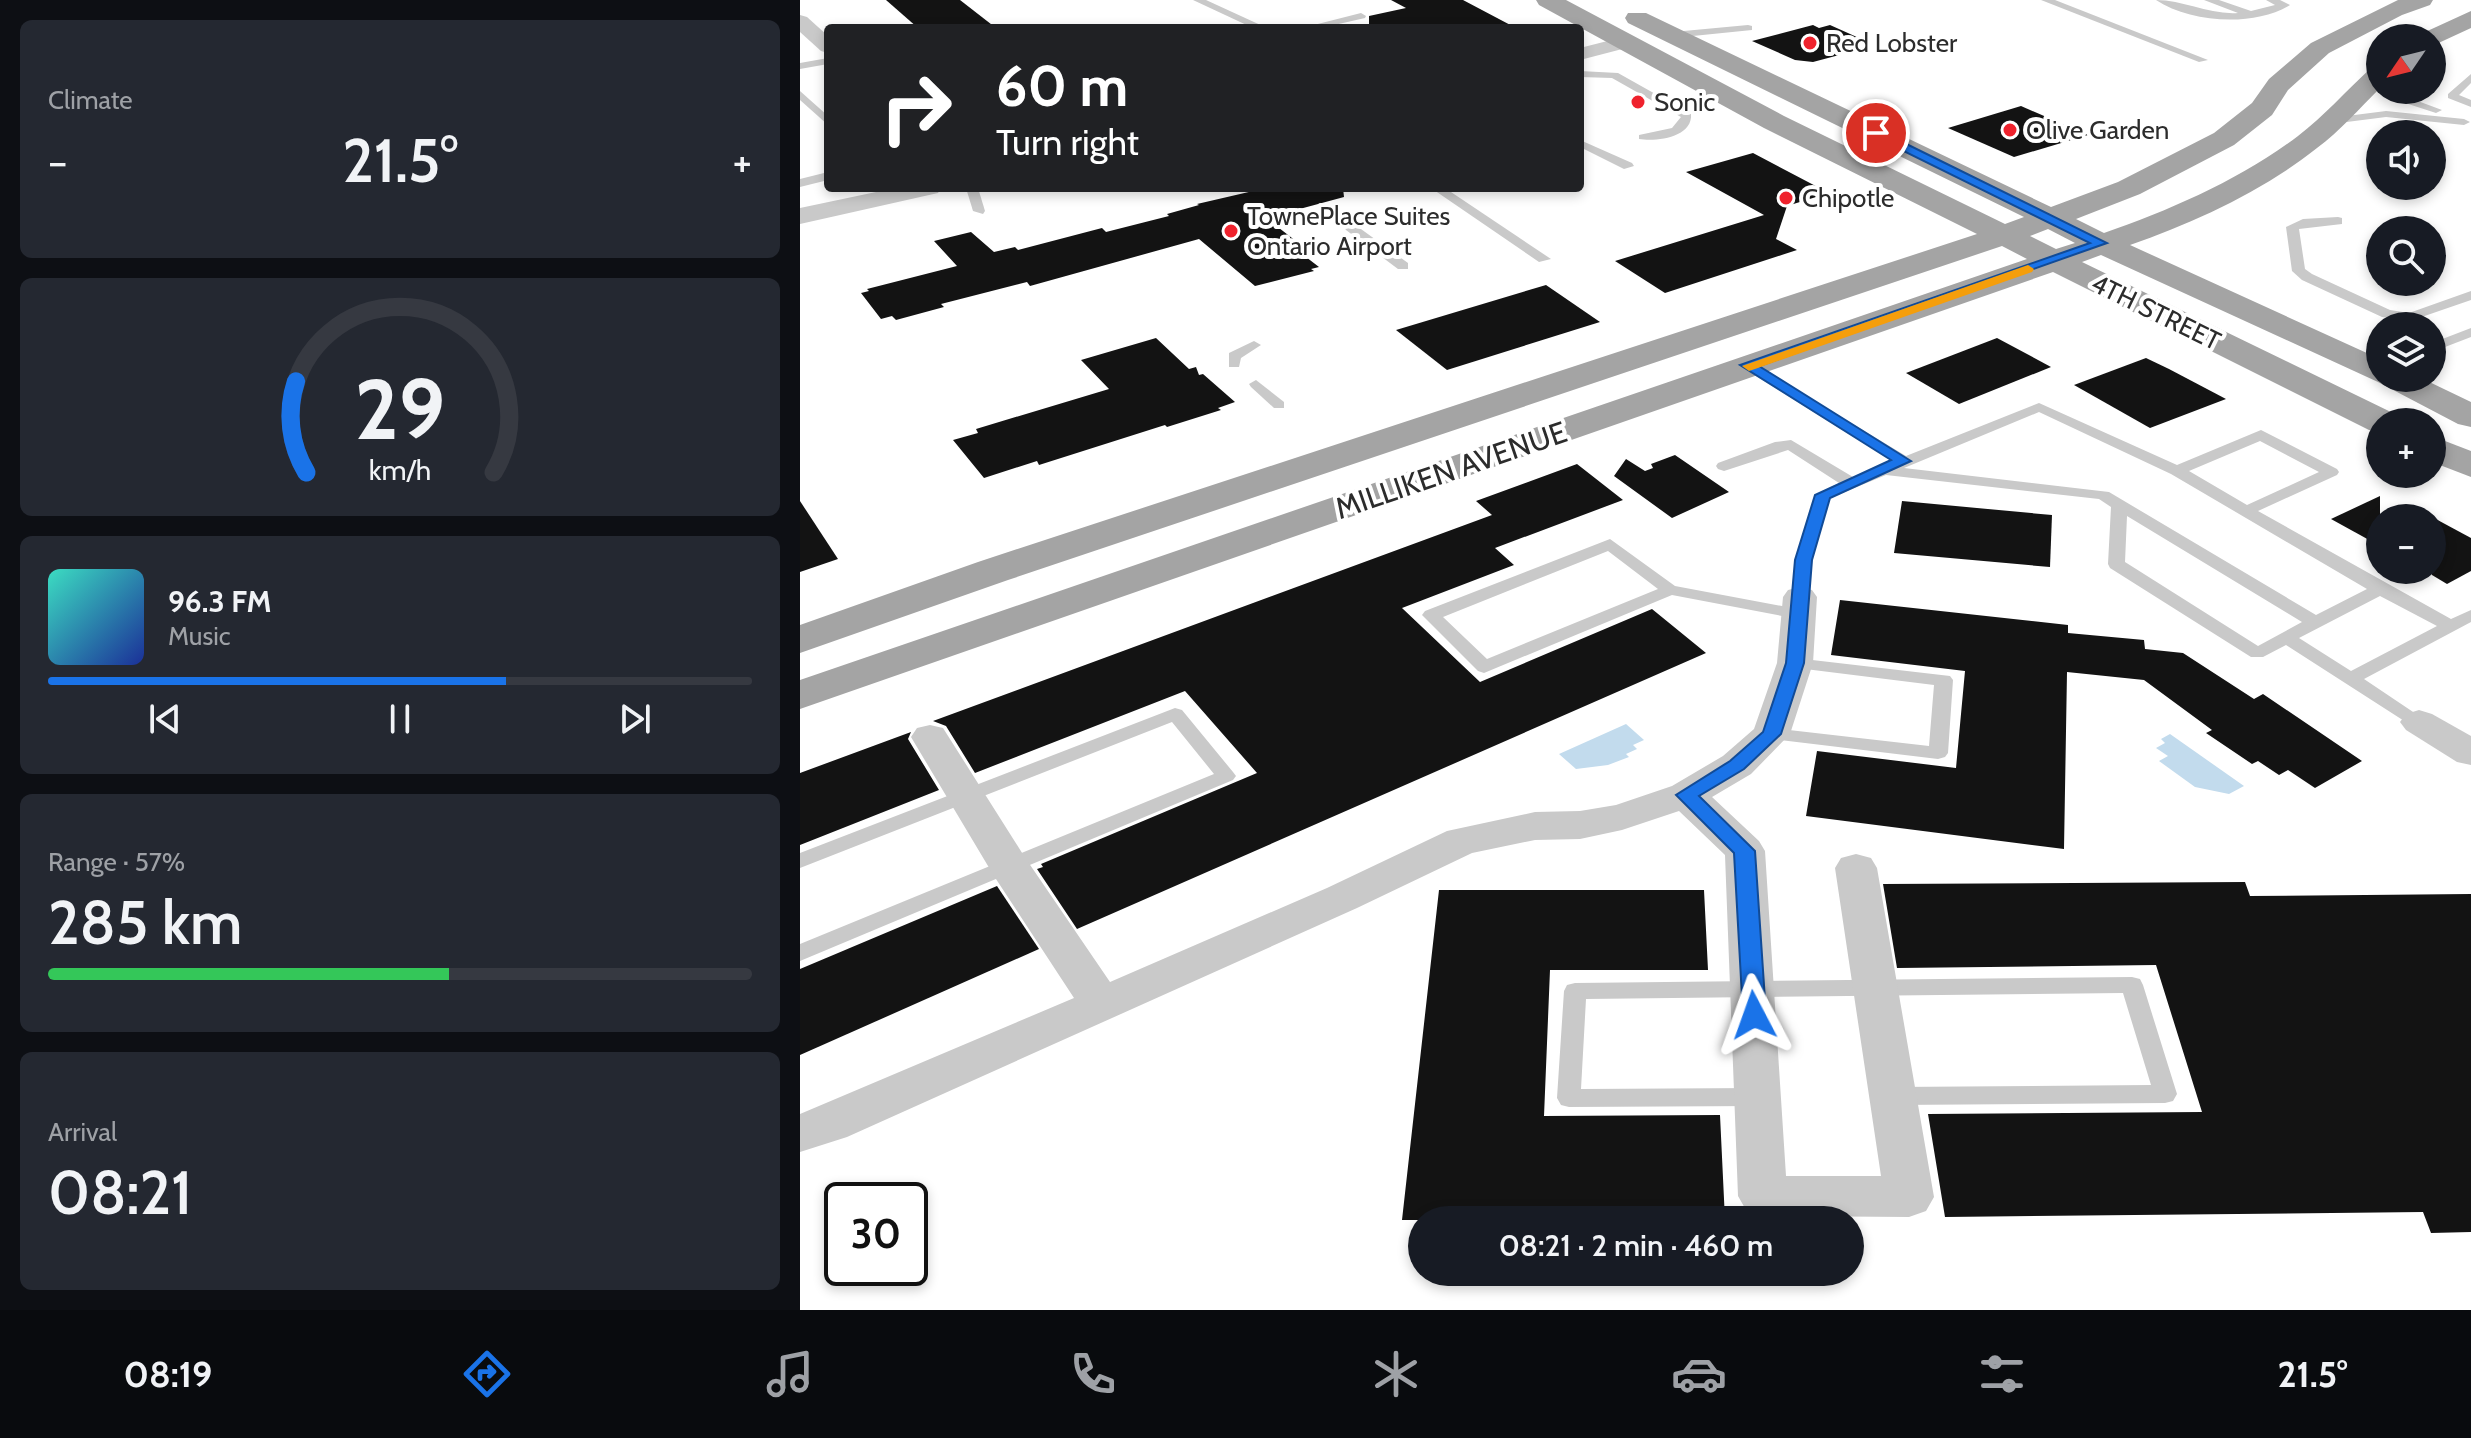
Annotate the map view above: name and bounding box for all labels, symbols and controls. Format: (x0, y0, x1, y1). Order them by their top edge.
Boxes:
north arrow (2366, 24, 2446, 104)
map controls (2366, 24, 2446, 584)
place label: Red Lobster (1826, 27, 1958, 59)
marker: Red Lobster (1801, 34, 1819, 52)
text: 60 m (996, 52, 1128, 120)
icon: right (864, 56, 968, 160)
text: Climate (48, 84, 133, 116)
place label: Sonic (1654, 86, 1716, 118)
marker: Sonic (1629, 93, 1647, 111)
pin (1842, 99, 1910, 167)
icon: arrive (1854, 111, 1898, 155)
place label: Olive Garden (2026, 114, 2169, 146)
text: Turn right (996, 120, 1139, 164)
button: sound (2366, 120, 2446, 200)
marker: Olive Garden (2001, 121, 2019, 139)
text: 21.5° (342, 124, 458, 197)
text: − (48, 135, 67, 188)
text: + (733, 135, 752, 188)
place label: Chipotle (1802, 182, 1894, 214)
marker: Chipotle (1777, 189, 1795, 207)
place label: TownePlace Suites Ontario Airport (1247, 200, 1451, 262)
button: search (2366, 216, 2446, 296)
marker: TownePlace Suites Ontario Airport (1222, 222, 1240, 240)
street label: 4TH STREET (2086, 267, 2226, 357)
button: layers (2366, 312, 2446, 392)
text: 29 (355, 359, 445, 460)
button: + (2366, 408, 2446, 488)
street label: MILLIKEN AVENUE (1330, 413, 1572, 527)
text: km/h (369, 452, 431, 487)
button: − (2366, 504, 2446, 584)
text: 96.3 FM (168, 583, 272, 620)
text: Music (168, 620, 231, 652)
icon: previous (143, 697, 187, 741)
icon: pause (378, 697, 422, 741)
icon: next (613, 697, 657, 741)
text: Range · 57% (48, 846, 185, 878)
text: 285 km (48, 886, 242, 959)
position arrow (1712, 973, 1796, 1057)
text: Arrival (48, 1116, 117, 1148)
text: 08:21 (48, 1156, 192, 1229)
speed limit sign: 30 (824, 1182, 928, 1286)
text: 08:21 · 2 min · 460 m (1499, 1227, 1773, 1264)
icon: directions (459, 1346, 515, 1402)
icon: music (762, 1346, 818, 1402)
icon: phone (1065, 1346, 1121, 1402)
icon: climate (1368, 1346, 1424, 1402)
icon: car (1671, 1346, 1727, 1402)
icon: filters (1974, 1346, 2030, 1402)
text: 08:19 (124, 1352, 212, 1396)
text: 21.5° (2277, 1352, 2347, 1396)

